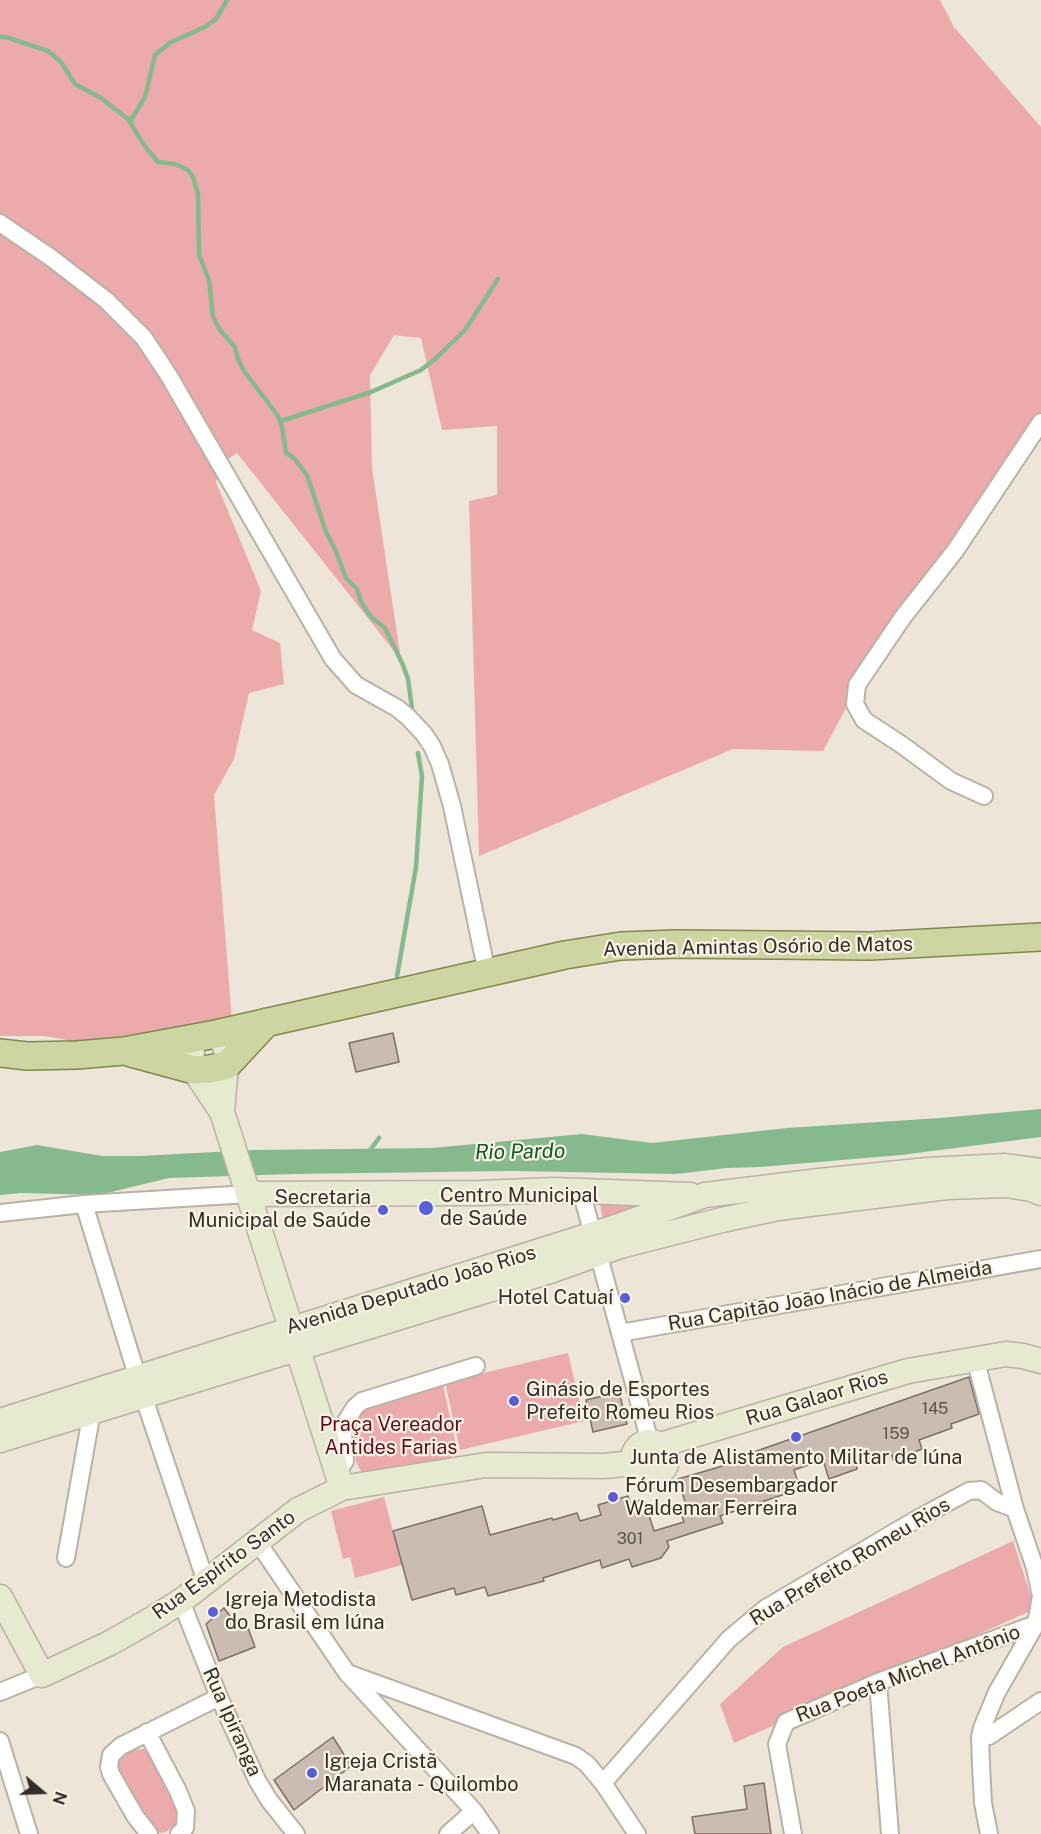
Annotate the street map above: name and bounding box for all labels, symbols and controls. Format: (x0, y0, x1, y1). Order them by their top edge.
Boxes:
street label: Avenida Amintas Osório de Matos (603, 932, 913, 962)
water label: Rio Pardo (475, 1139, 565, 1165)
place label: Centro Municipal de Saúde (440, 1184, 598, 1231)
place label: Secretaria Municipal de Saúde (188, 1186, 371, 1233)
marker: Centro Municipal de Saúde (417, 1199, 435, 1217)
marker: Secretaria Municipal de Saúde (376, 1203, 390, 1217)
street label: Avenida Deputado João Rios (283, 1241, 539, 1339)
street label: Rua Capitão João Inácio de Almeida (666, 1256, 994, 1336)
place label: Hotel Catuaí (498, 1286, 613, 1310)
marker: Hotel Catuaí (618, 1291, 632, 1305)
street label: Rua Galaor Rios (743, 1365, 891, 1431)
place label: Ginásio de Esportes Prefeito Romeu Rios (526, 1378, 714, 1425)
marker: Ginásio de Esportes Prefeito Romeu Rios (507, 1394, 521, 1408)
house number: 145 (922, 1399, 948, 1419)
park label: Praça Vereador Antides Farias (320, 1413, 462, 1460)
house number: 159 (883, 1424, 909, 1444)
marker: Junta de Alistamento Militar de Iúna (789, 1430, 803, 1444)
place label: Junta de Alistamento Militar de Iúna (630, 1446, 962, 1470)
place label: Fórum Desembargador Waldemar Ferreira (625, 1474, 838, 1521)
marker: Fórum Desembargador Waldemar Ferreira (606, 1490, 620, 1504)
street label: Rua Prefeito Romeu Rios (746, 1493, 954, 1631)
street label: Rua Espírito Santo (148, 1505, 300, 1625)
house number: 301 (617, 1529, 643, 1549)
place label: Igreja Metodista do Brasil em Iúna (225, 1588, 385, 1635)
marker: Igreja Metodista do Brasil em Iúna (206, 1605, 220, 1619)
street label: Rua Poeta Michel Antônio (792, 1620, 1024, 1728)
street label: Rua Ipiranga (197, 1664, 267, 1780)
place label: Igreja Cristã Maranata - Quilombo (324, 1750, 519, 1797)
north arrow (12, 1762, 72, 1822)
marker: Igreja Cristã Maranata - Quilombo (305, 1766, 319, 1780)
text: N (48, 1789, 71, 1807)

